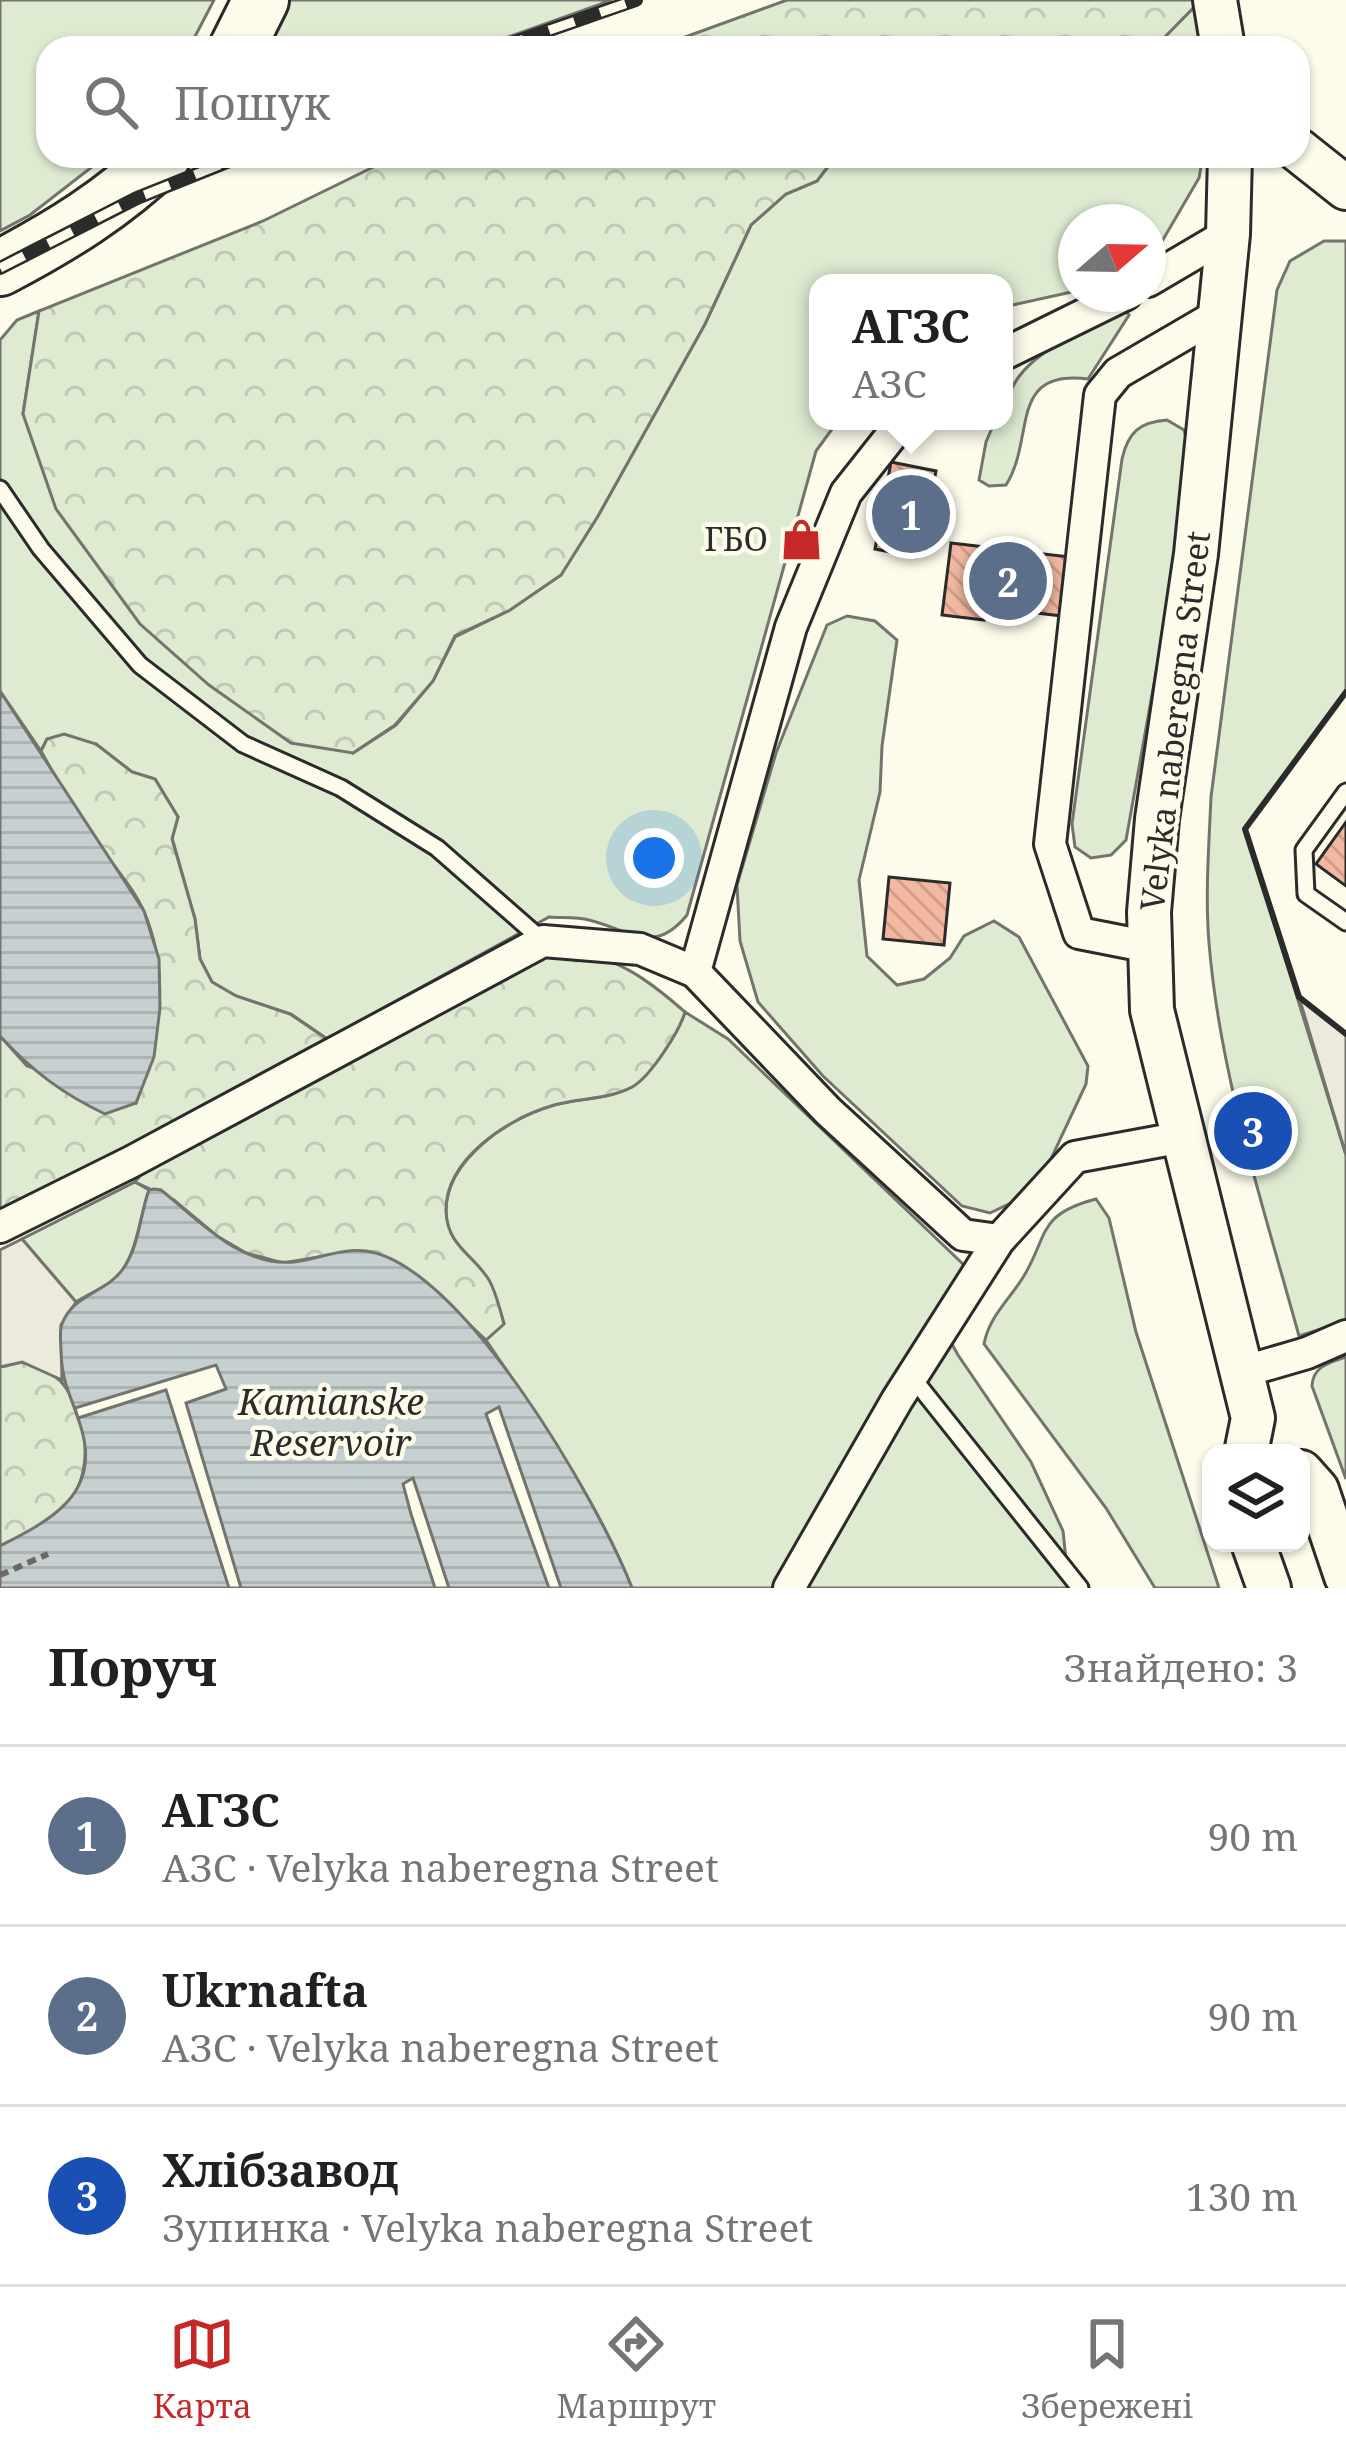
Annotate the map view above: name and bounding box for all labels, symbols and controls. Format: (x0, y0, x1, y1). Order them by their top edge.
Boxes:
search box (36, 36, 1310, 168)
icon: search (78, 69, 144, 135)
text: Пошук (174, 72, 330, 133)
north arrow (1058, 204, 1166, 312)
popup (809, 274, 1013, 430)
text: АГЗС (852, 295, 970, 356)
text: АЗС (852, 356, 927, 409)
pin: 1 (872, 469, 950, 559)
place label: ГБО (704, 516, 768, 561)
shop icon: ГБО (779, 516, 825, 562)
street label: Velyka naberegna Street (1129, 528, 1220, 914)
pin: 2 (969, 536, 1047, 626)
your location (624, 828, 684, 888)
pin: 3 (1214, 1086, 1292, 1176)
water label: Kamianske Reservoir (237, 1377, 424, 1467)
map controls (1202, 1444, 1310, 1552)
button: layers (1202, 1444, 1310, 1552)
text: Поруч (48, 1631, 217, 1701)
text: Знайдено: 3 (1063, 1640, 1298, 1693)
text: АГЗС (162, 1779, 280, 1840)
text: 1 (76, 1809, 98, 1862)
text: 90 m (1207, 1809, 1298, 1862)
text: АЗС · Velyka naberegna Street (162, 1840, 719, 1893)
text: Ukrnafta (162, 1959, 368, 2020)
text: 2 (76, 1989, 98, 2042)
text: 90 m (1207, 1989, 1298, 2042)
text: АЗС · Velyka naberegna Street (162, 2020, 719, 2073)
text: Хлібзавод (162, 2139, 398, 2200)
text: 3 (76, 2169, 98, 2222)
text: 130 m (1186, 2169, 1298, 2222)
text: Зупинка · Velyka naberegna Street (162, 2200, 813, 2253)
tab: Карта (152, 2311, 252, 2428)
tab: Маршрут (556, 2311, 716, 2428)
tab: Збережені (1021, 2311, 1194, 2428)

